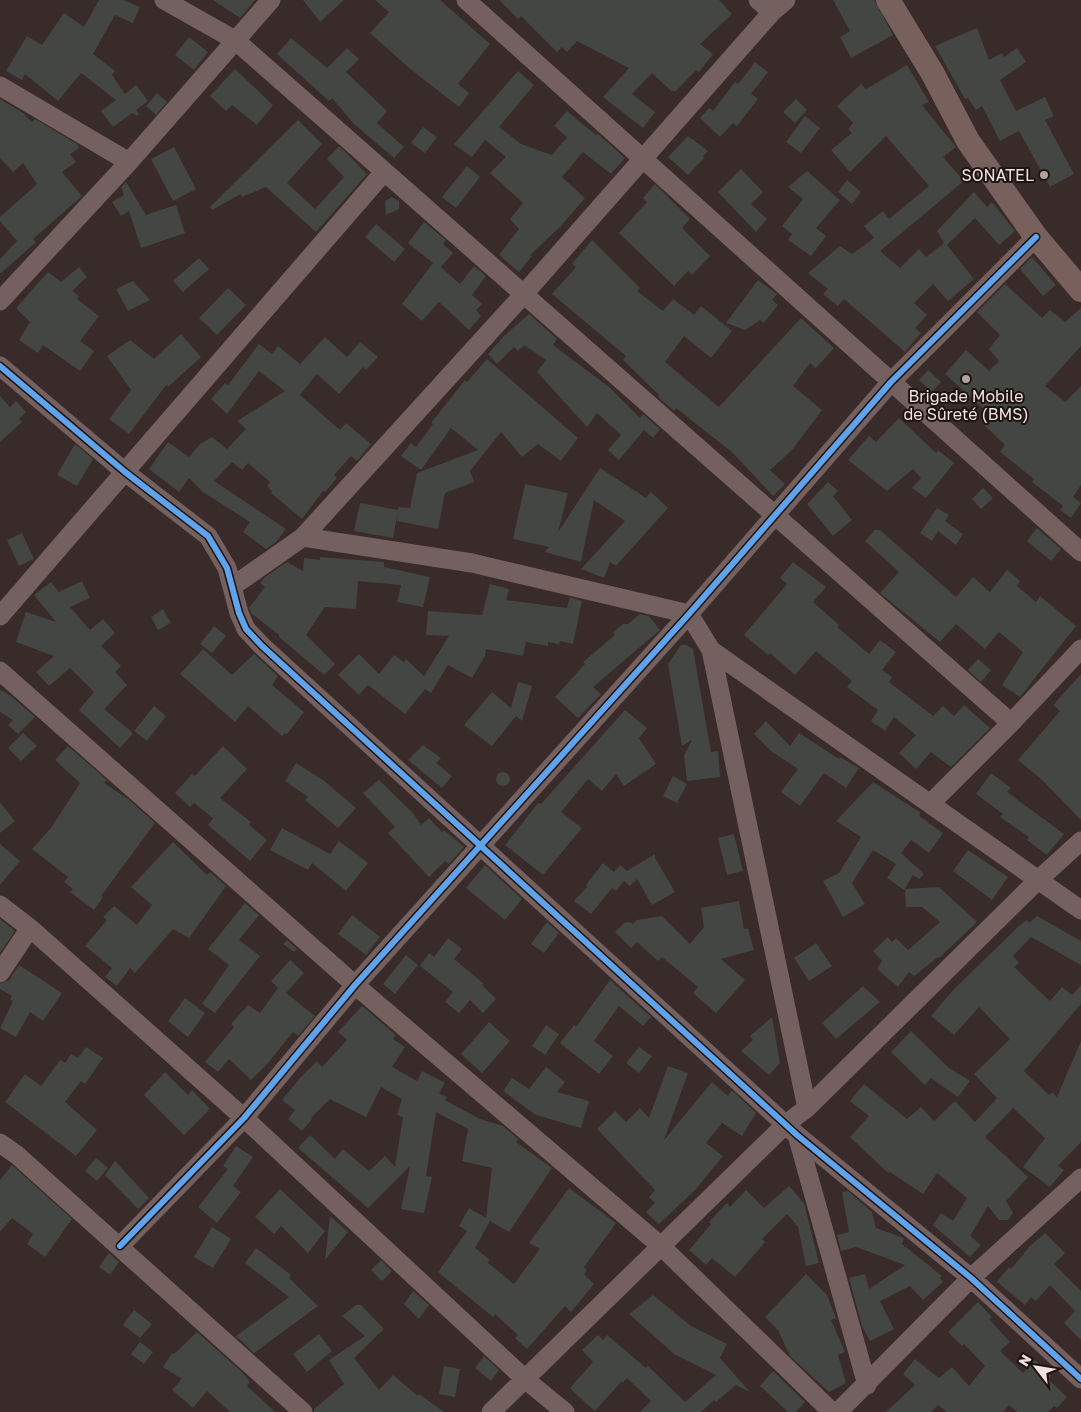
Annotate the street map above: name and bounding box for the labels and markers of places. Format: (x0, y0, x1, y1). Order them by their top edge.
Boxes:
place label: SONATEL (962, 165, 1034, 185)
marker: SONATEL (1038, 169, 1050, 181)
marker: Brigade Mobile de Sûreté (BMS) (960, 373, 972, 385)
place label: Brigade Mobile de Sûreté (BMS) (904, 386, 1028, 424)

